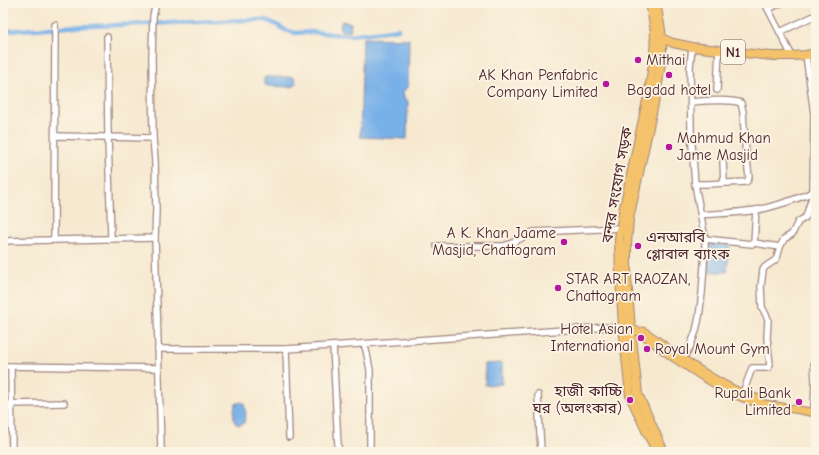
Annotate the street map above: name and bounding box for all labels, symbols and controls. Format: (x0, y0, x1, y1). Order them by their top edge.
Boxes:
road number: N1 (721, 40, 745, 64)
place label: Mithai (646, 51, 685, 69)
marker: Mithai (633, 55, 643, 65)
place label: AK Khan Penfabric Company Limited (479, 66, 598, 101)
marker: Bagdad hotel (664, 70, 674, 80)
marker: AK Khan Penfabric Company Limited (601, 79, 611, 89)
place label: Bagdad hotel (627, 81, 711, 99)
street label: বন্দর সংযোগ সড়ক (598, 125, 636, 245)
place label: Mahmud Khan Jame Masjid (677, 129, 771, 164)
marker: Mahmud Khan Jame Masjid (664, 142, 674, 152)
place label: A K. Khan Jaame Masjid, Chattogram (432, 224, 556, 259)
place label: এনআরবি গ্লোবাল ব্যাংক (646, 228, 730, 263)
marker: A K. Khan Jaame Masjid, Chattogram (559, 237, 569, 247)
marker: এনআরবি গ্লোবাল ব্যাংক (633, 241, 643, 251)
place label: STAR ART RAOZAN, Chattogram (566, 270, 690, 305)
marker: STAR ART RAOZAN, Chattogram (553, 283, 563, 293)
place label: Hotel Asian International (551, 320, 633, 355)
marker: Hotel Asian International (636, 333, 646, 343)
place label: Royal Mount Gym (655, 340, 770, 358)
marker: Royal Mount Gym (642, 344, 652, 354)
place label: হাজী কাচ্চি ঘর (অলংকার) (531, 382, 623, 417)
place label: Rupali Bank Limited (714, 384, 792, 419)
marker: হাজী কাচ্চি ঘর (অলংকার) (625, 395, 635, 405)
marker: Rupali Bank Limited (794, 397, 804, 407)

